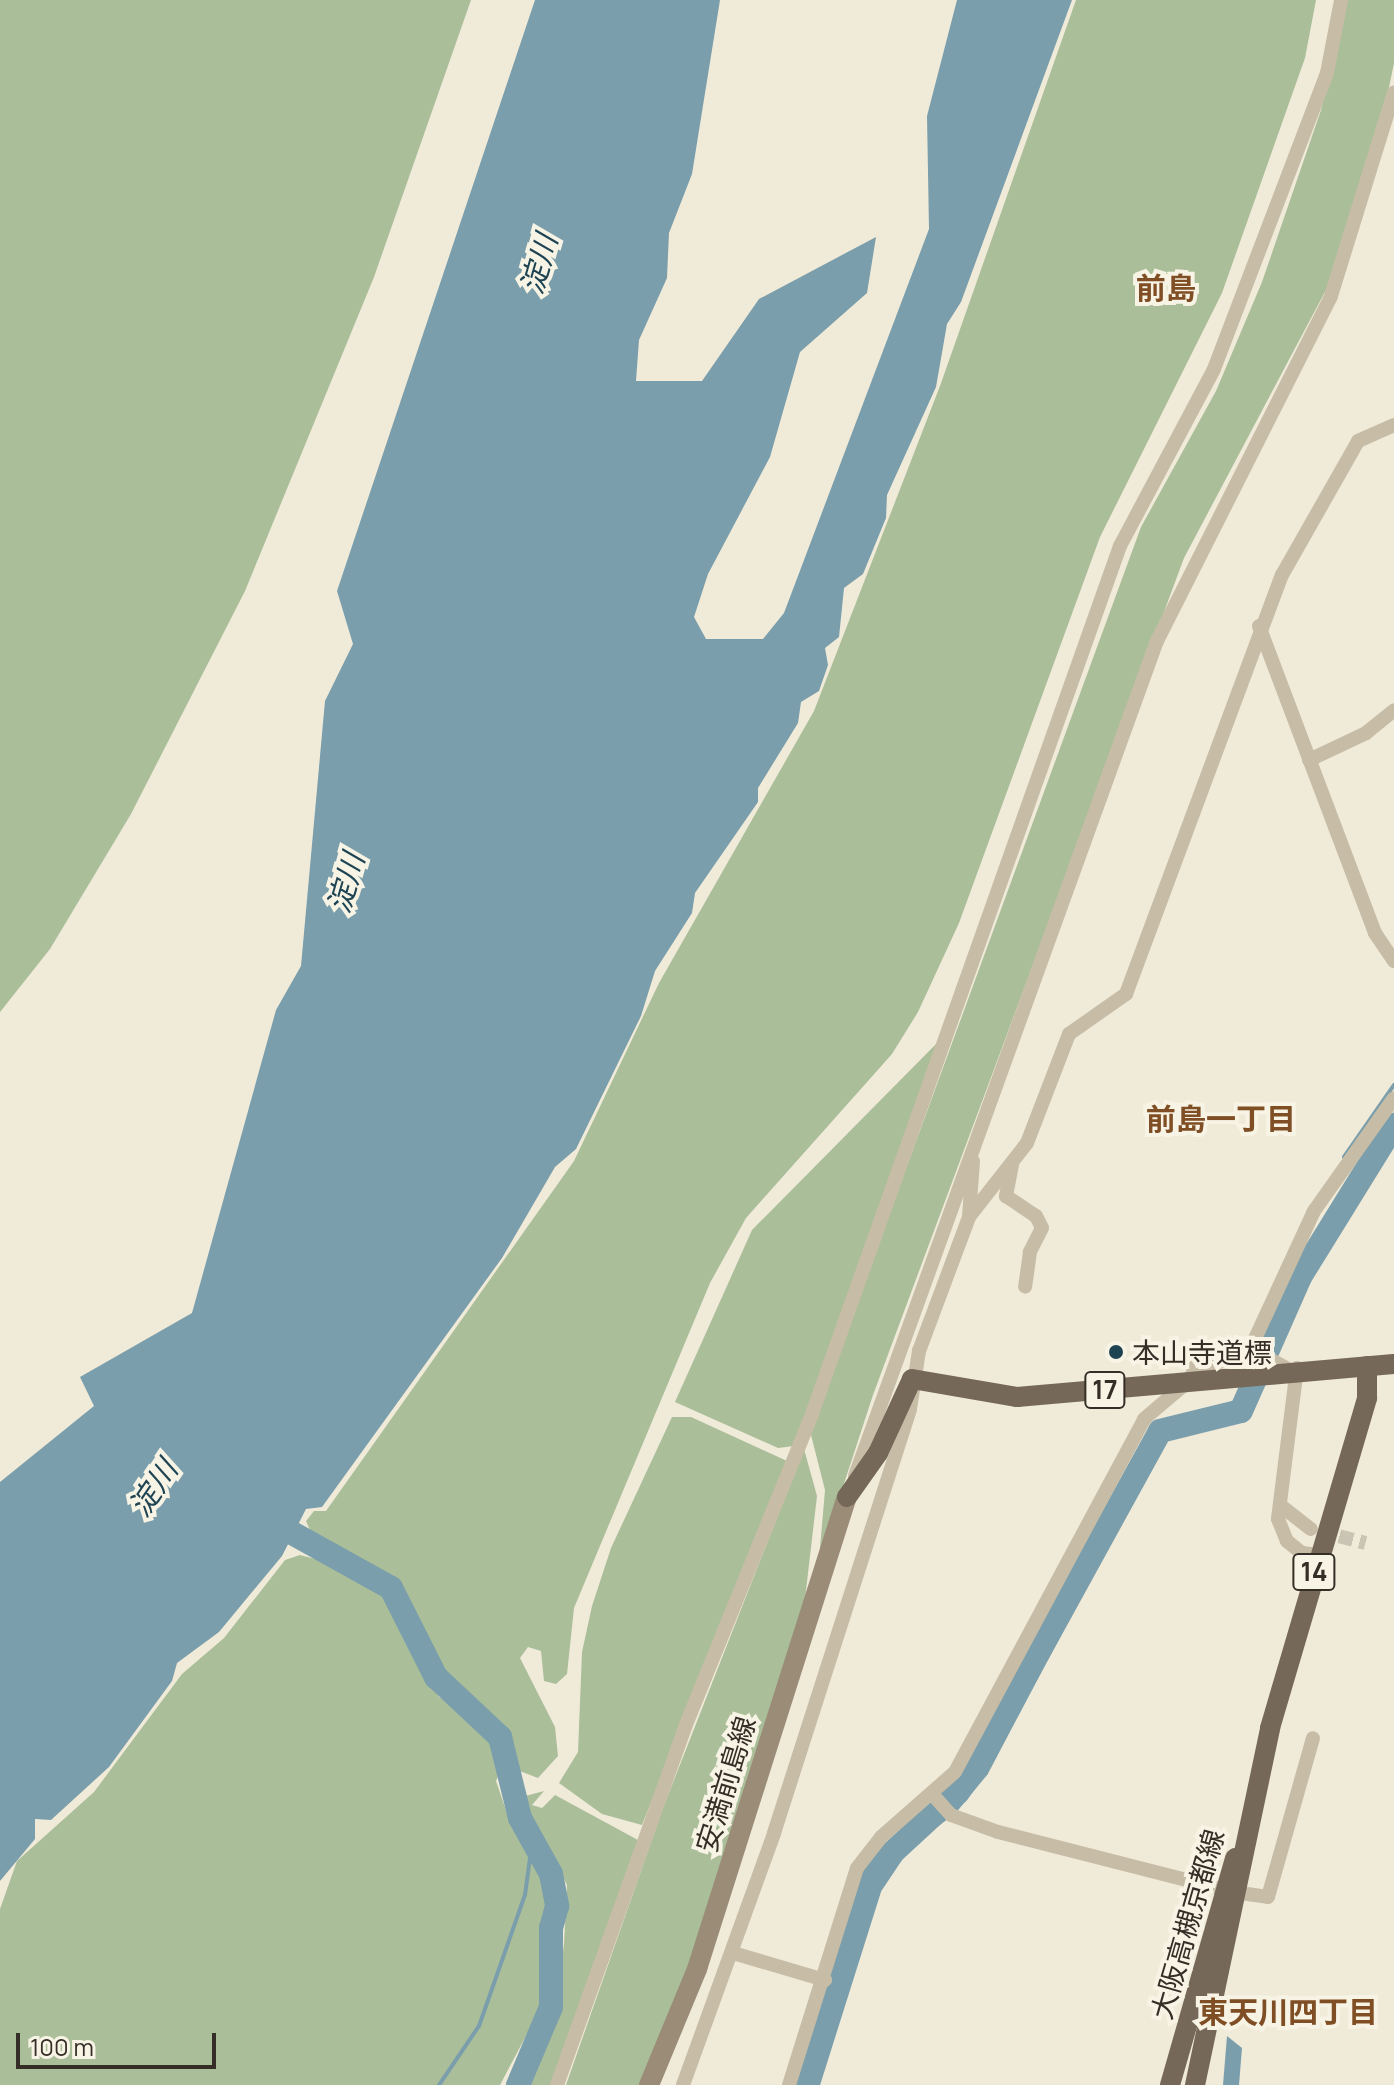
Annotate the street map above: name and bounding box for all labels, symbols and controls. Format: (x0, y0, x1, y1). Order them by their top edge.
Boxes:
water label: 淀川 (513, 230, 565, 298)
district label: 前島 (1136, 270, 1196, 306)
water label: 淀川 (320, 849, 372, 917)
district label: 前島一丁目 (1146, 1101, 1296, 1137)
place label: 本山寺道標 (1132, 1335, 1272, 1369)
marker: 本山寺道標 (1107, 1343, 1125, 1361)
road number: 17 (1083, 1368, 1127, 1412)
water label: 淀川 (121, 1453, 185, 1523)
road number: 14 (1292, 1550, 1336, 1594)
street label: 安満前島線 (688, 1712, 762, 1856)
street label: 大阪高槻京都線 (1144, 1825, 1230, 2023)
district label: 東天川四丁目 (1198, 1994, 1378, 2030)
scale bar (20, 2017, 220, 2067)
text: 100 m (30, 2030, 94, 2063)

